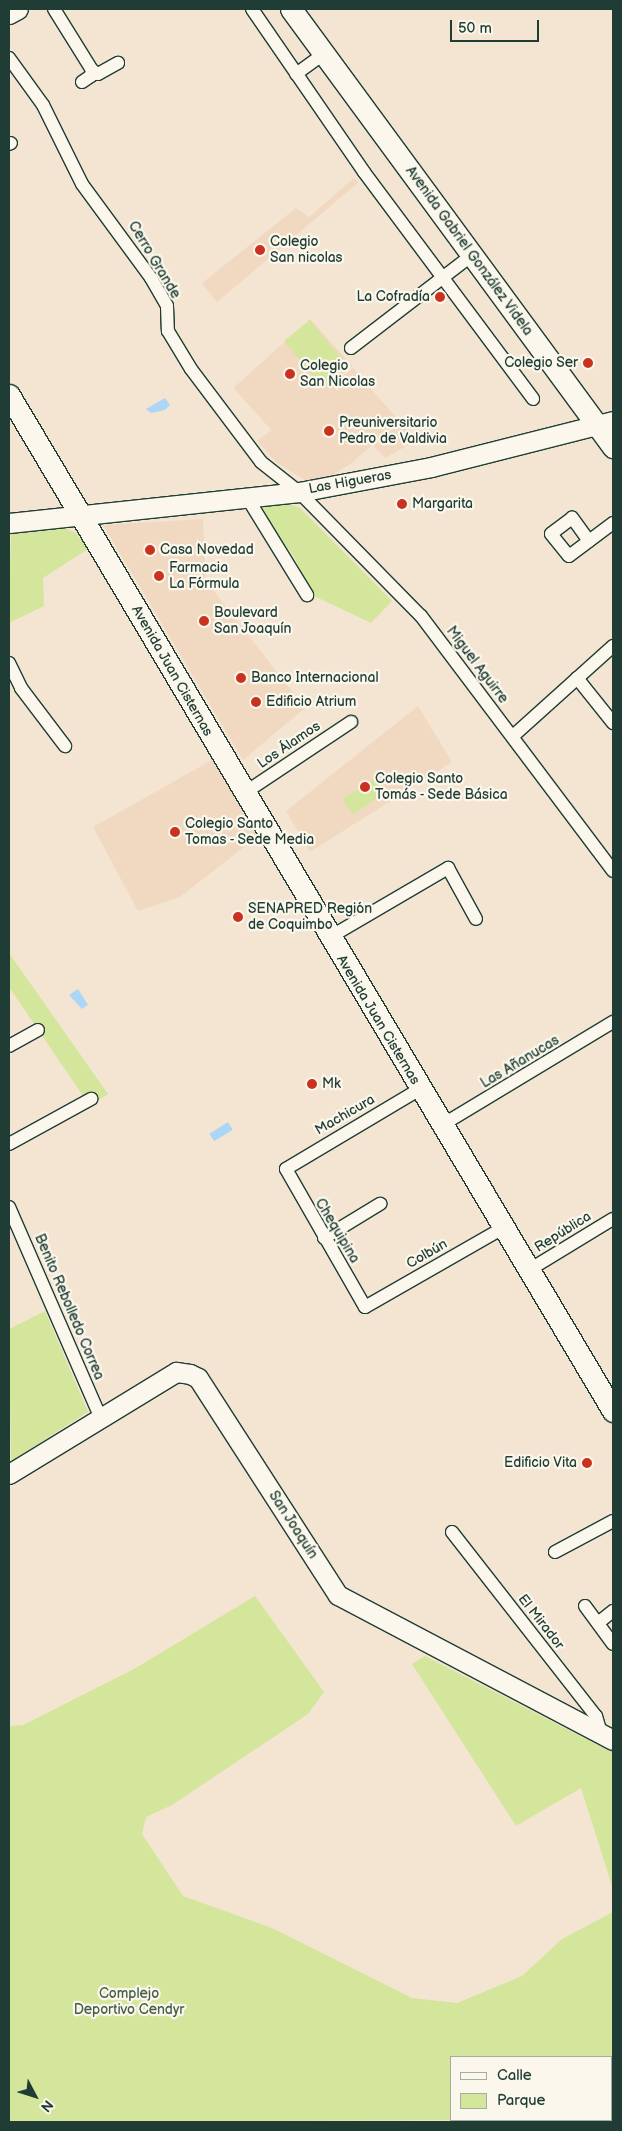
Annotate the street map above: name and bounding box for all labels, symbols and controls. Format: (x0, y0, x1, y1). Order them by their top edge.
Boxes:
scale bar (452, 10, 541, 42)
text: 50 m (458, 19, 492, 38)
street label: Avenida Gabriel González Videla (402, 163, 536, 339)
street label: Cerro Grande (124, 218, 184, 302)
place label: Colegio San nicolas (270, 234, 343, 266)
marker: Colegio San nicolas (254, 244, 266, 256)
place label: La Cofradía (357, 289, 430, 305)
marker: La Cofradía (434, 291, 446, 303)
place label: Colegio Ser (504, 355, 578, 371)
marker: Colegio Ser (582, 357, 594, 369)
place label: Colegio San Nicolas (300, 358, 375, 391)
marker: Colegio San Nicolas (284, 368, 296, 380)
place label: Preuniversitario Pedro de Valdivia (339, 415, 447, 448)
marker: Preuniversitario Pedro de Valdivia (323, 425, 335, 437)
street label: Las Higueras (307, 466, 393, 498)
place label: Margarita (412, 496, 473, 512)
marker: Margarita (396, 498, 408, 510)
place label: Casa Novedad (160, 542, 254, 558)
marker: Casa Novedad (144, 544, 156, 556)
place label: Farmacia La Fórmula (169, 560, 240, 592)
marker: Farmacia La Fórmula (153, 570, 165, 582)
street label: Avenida Juan Cisternas (128, 602, 216, 740)
place label: Boulevard San Joaquín (214, 605, 292, 638)
marker: Boulevard San Joaquín (198, 615, 210, 627)
street label: Miguel Aguirre (443, 623, 511, 707)
place label: Banco Internacional (251, 670, 378, 686)
marker: Banco Internacional (235, 672, 247, 684)
place label: Edificio Atrium (266, 694, 356, 710)
marker: Edificio Atrium (250, 696, 262, 708)
street label: Los Álamos (254, 718, 324, 772)
place label: Colegio Santo Tomás - Sede Básica (375, 771, 509, 804)
marker: Colegio Santo Tomás - Sede Básica (359, 781, 371, 793)
place label: Colegio Santo Tomas - Sede Media (185, 816, 315, 849)
marker: Colegio Santo Tomas - Sede Media (169, 826, 181, 838)
place label: SENAPRED Región de Coquimbo (248, 901, 372, 934)
marker: SENAPRED Región de Coquimbo (232, 911, 244, 923)
street label: Avenida Juan Cisternas (332, 952, 424, 1088)
street label: Las Añanucas (478, 1032, 562, 1092)
place label: Mk (322, 1076, 341, 1092)
marker: Mk (306, 1078, 318, 1090)
street label: Machicura (312, 1091, 378, 1139)
street label: Chequipina (311, 1196, 363, 1266)
street label: República (532, 1208, 594, 1256)
street label: Benito Rebolledo Correa (31, 1231, 107, 1383)
street label: Colbún (404, 1236, 450, 1272)
place label: Edificio Vita (503, 1455, 577, 1471)
marker: Edificio Vita (581, 1457, 593, 1469)
street label: San Joaquín (265, 1488, 321, 1562)
street label: El Mirador (514, 1591, 568, 1653)
park label: Complejo Deportivo Cendyr (74, 1986, 184, 2018)
legend (450, 2056, 612, 2121)
text: Calle (497, 2066, 532, 2085)
north arrow (10, 2071, 60, 2121)
text: Parque (497, 2091, 545, 2110)
text: N (37, 2096, 57, 2115)

